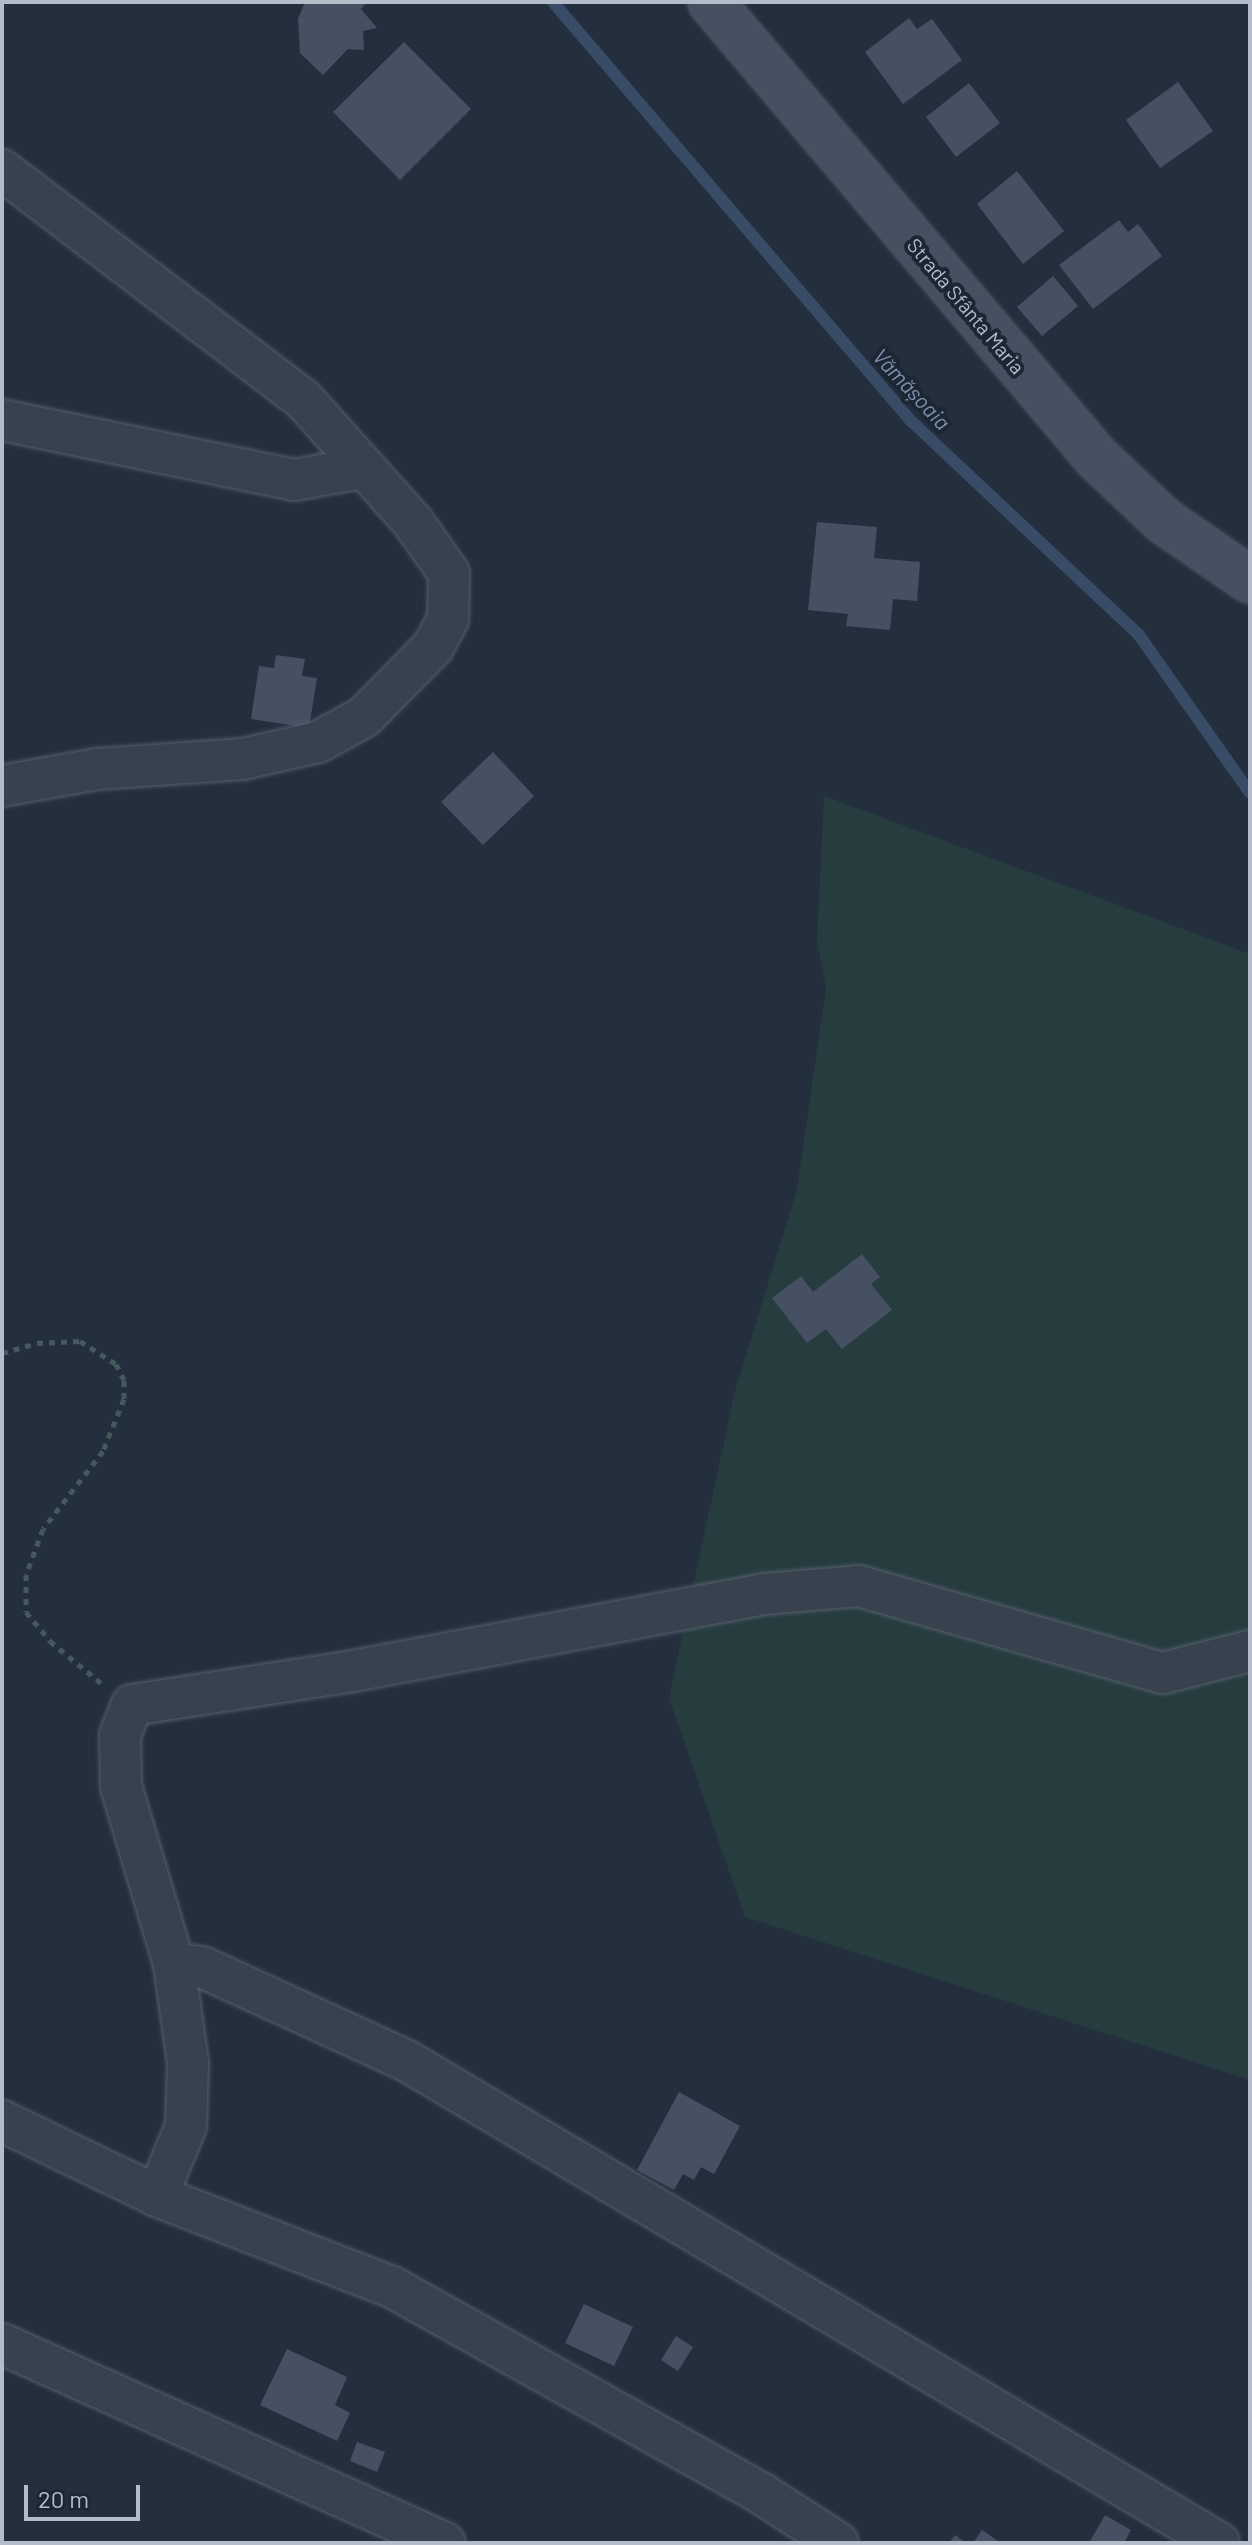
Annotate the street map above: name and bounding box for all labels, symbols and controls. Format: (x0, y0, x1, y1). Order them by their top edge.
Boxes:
street label: Strada Sfânta Maria (902, 233, 1030, 379)
water label: Vămășoaia (868, 343, 956, 435)
scale bar (28, 2469, 144, 2519)
text: 20 m (38, 2484, 89, 2513)

